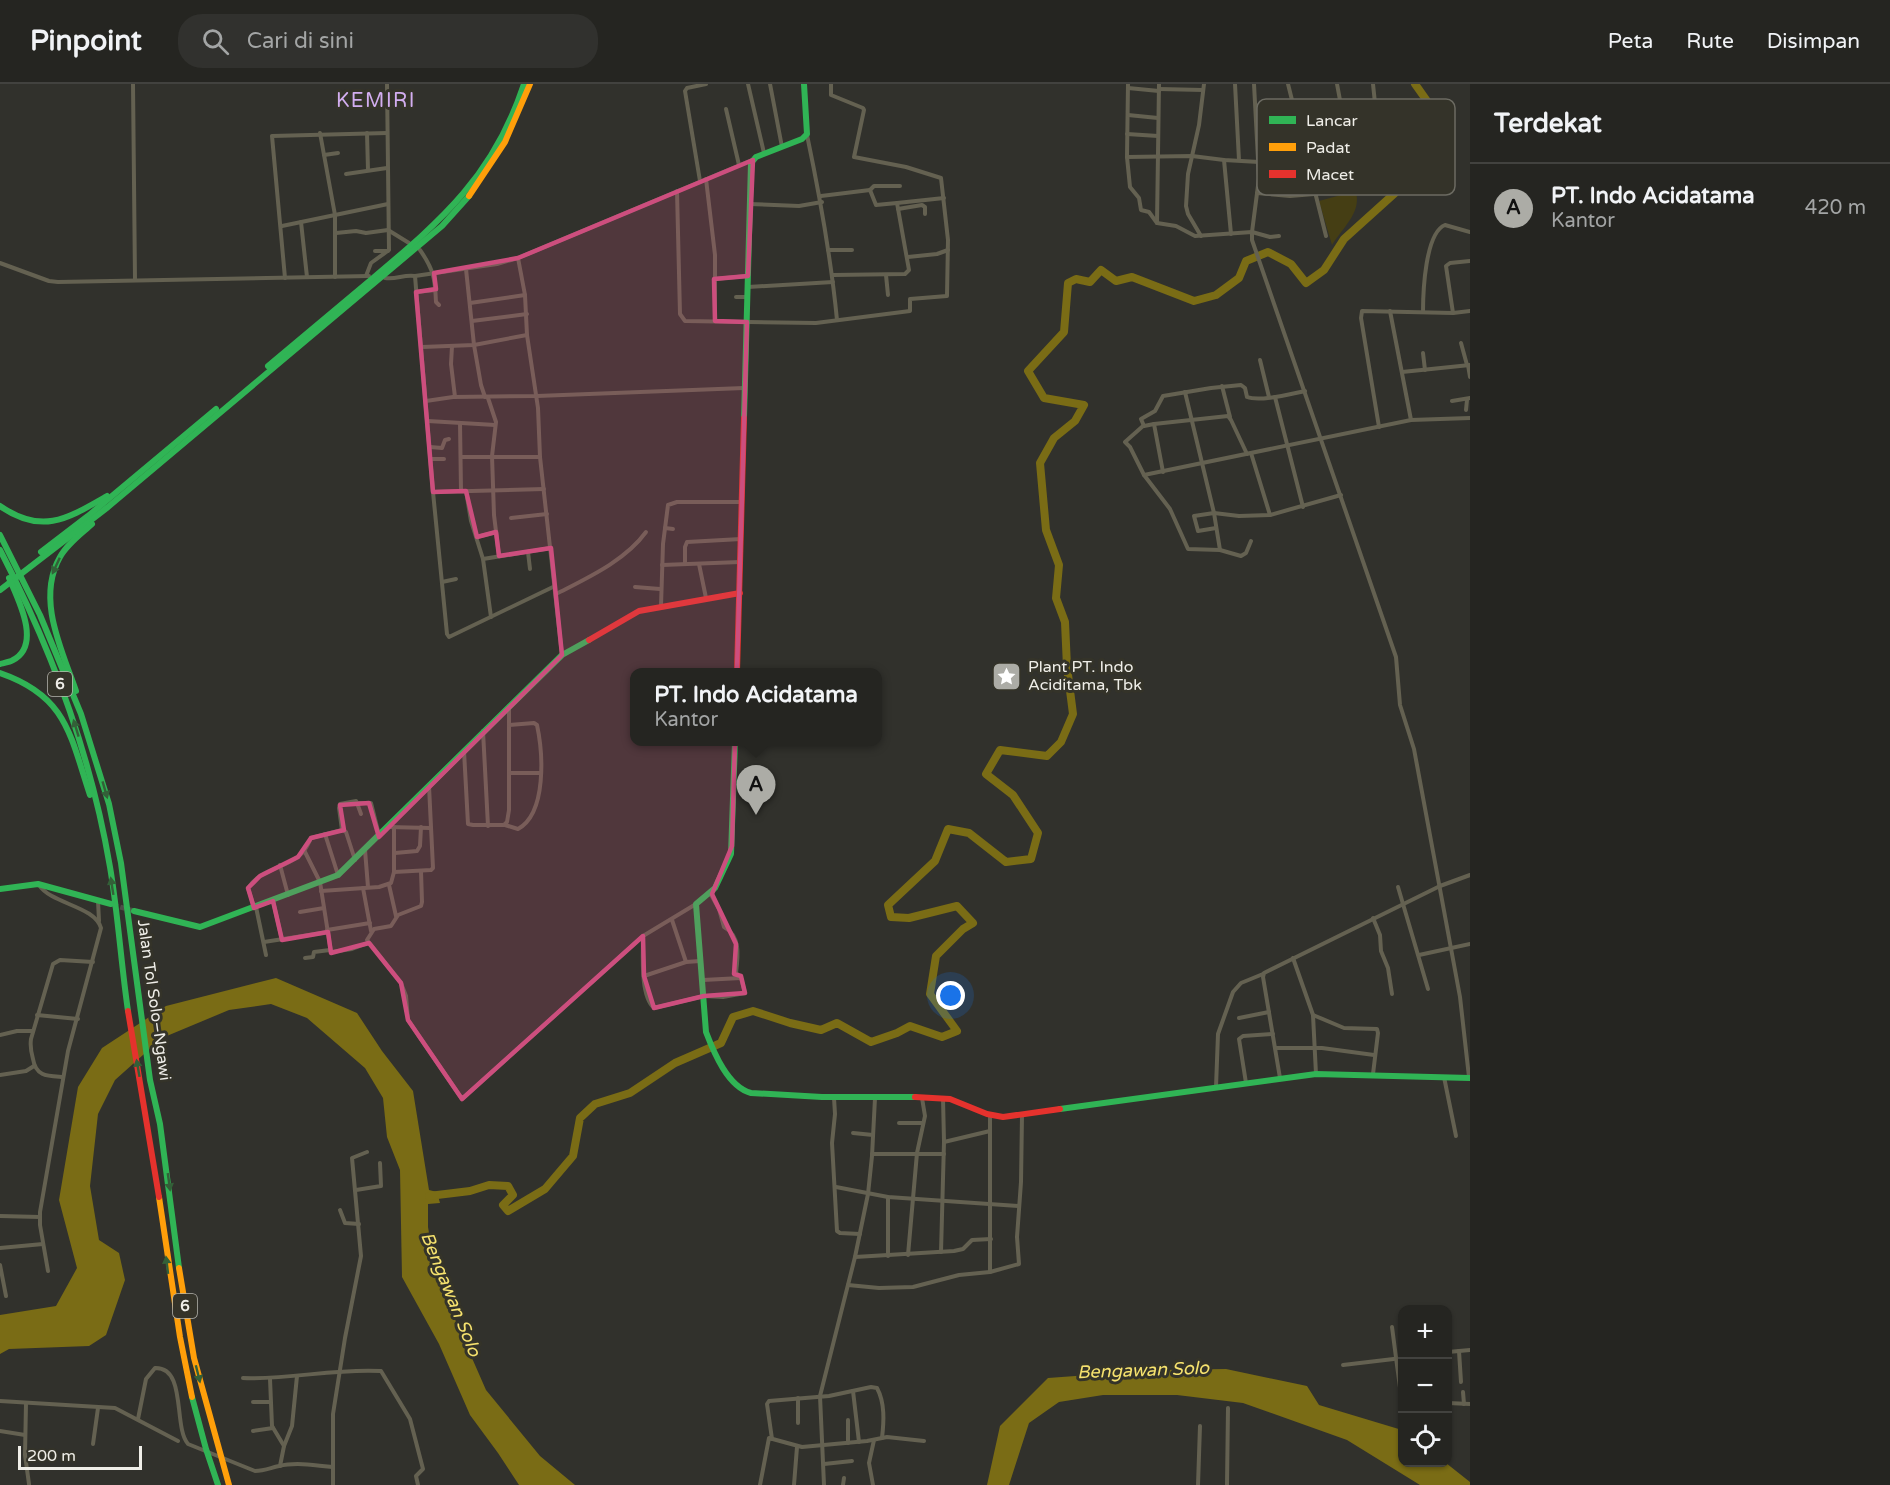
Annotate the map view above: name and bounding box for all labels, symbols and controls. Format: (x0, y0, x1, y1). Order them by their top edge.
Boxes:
search box (178, 14, 598, 68)
text: Pinpoint (30, 24, 142, 58)
icon: search (199, 25, 232, 58)
text: Cari di sini (247, 28, 354, 54)
text: Peta (1608, 29, 1653, 54)
text: Rute (1686, 29, 1734, 54)
text: Disimpan (1767, 29, 1860, 54)
district label: KEMIRI (336, 89, 416, 113)
legend (1257, 99, 1455, 195)
text: Terdekat (1494, 108, 1602, 139)
text: Lancar (1306, 111, 1358, 131)
text: Padat (1306, 138, 1350, 158)
text: Macet (1306, 165, 1354, 185)
text: PT. Indo Acidatama (1551, 183, 1755, 209)
text: A (1506, 196, 1521, 220)
text: 420 m (1805, 196, 1866, 220)
text: Kantor (1551, 209, 1615, 233)
one-way arrow (51, 558, 61, 576)
place label: Plant PT. Indo Aciditama, Tbk (1028, 657, 1142, 695)
place icon: Plant PT. Indo Aciditama, Tbk (991, 660, 1023, 692)
popup (630, 668, 882, 746)
road number: 6 (48, 672, 72, 696)
text: PT. Indo Acidatama (654, 682, 858, 708)
text: Kantor (654, 708, 718, 732)
one-way arrow (70, 719, 80, 737)
pin: A (736, 766, 776, 815)
one-way arrow (101, 781, 110, 799)
one-way arrow (108, 876, 117, 895)
street label: Jalan Tol Solo–Ngawi (133, 918, 175, 1082)
your location (936, 981, 965, 1010)
one-way arrow (133, 1059, 142, 1078)
one-way arrow (164, 1172, 173, 1191)
water label: Bengawan Solo (416, 1229, 486, 1360)
one-way arrow (163, 1255, 172, 1274)
road number: 6 (173, 1294, 197, 1318)
map controls (1398, 1305, 1452, 1467)
button: + (1398, 1305, 1452, 1359)
water label: Bengawan Solo (1077, 1357, 1210, 1383)
button: − (1398, 1359, 1452, 1413)
one-way arrow (194, 1365, 204, 1383)
button: locate (1398, 1413, 1452, 1467)
scale bar (18, 1443, 142, 1470)
text: 200 m (27, 1446, 76, 1466)

